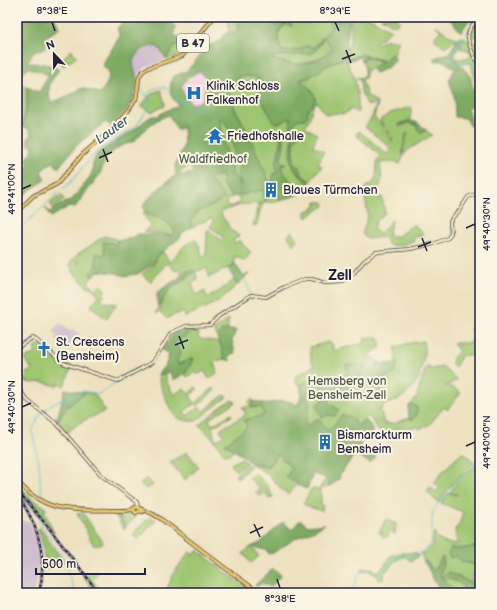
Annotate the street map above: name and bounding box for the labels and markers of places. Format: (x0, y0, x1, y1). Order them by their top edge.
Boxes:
place label: Klinik Schloss Falkenhof (206, 79, 279, 108)
hospital icon: Klinik Schloss Falkenhof (185, 84, 203, 102)
temple icon: Friedhofshalle (206, 127, 224, 145)
place label: Friedhofshalle (227, 129, 304, 144)
building icon: Blaues Türmchen (262, 181, 280, 199)
place label: Blaues Türmchen (283, 183, 378, 198)
place label: St. Crescens (Bensheim) (56, 335, 124, 364)
church icon: St. Crescens (Bensheim) (35, 340, 53, 358)
place label: Bismarckturm Bensheim (337, 428, 412, 457)
building icon: Bismarckturm Bensheim (316, 433, 334, 451)

